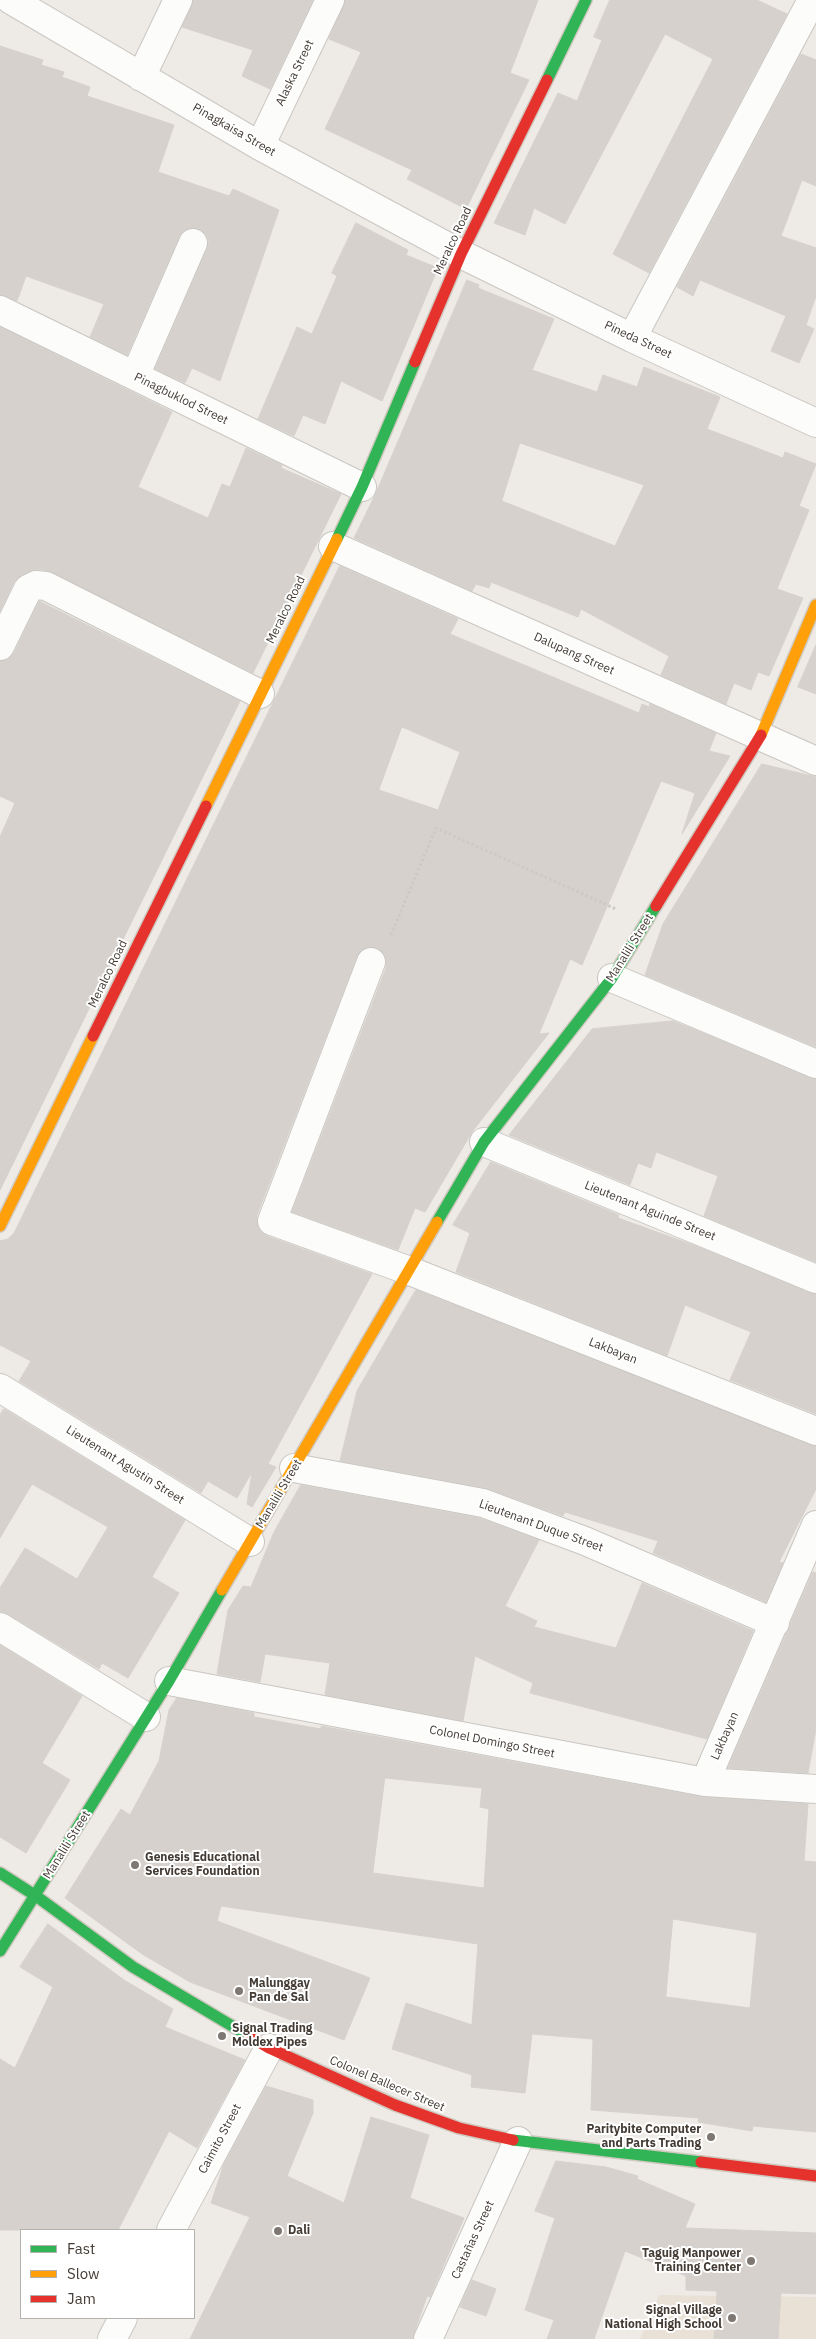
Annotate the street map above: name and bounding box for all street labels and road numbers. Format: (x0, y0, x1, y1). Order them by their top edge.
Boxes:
street label: Alaska Street (273, 38, 317, 108)
street label: Pinagkaisa Street (190, 100, 278, 160)
street label: Meralco Road (431, 205, 475, 277)
street label: Pineda Street (602, 318, 674, 362)
street label: Pinagbuklod Street (132, 370, 230, 428)
street label: Meralco Road (263, 574, 309, 646)
street label: Dalupang Street (531, 630, 617, 678)
street label: Manalili Street (603, 911, 657, 985)
street label: Meralco Road (85, 938, 131, 1010)
street label: Lieutenant Aguinde Street (582, 1178, 718, 1244)
street label: Lakbayan (587, 1335, 639, 1367)
street label: Lieutenant Agustin Street (63, 1423, 187, 1507)
street label: Manalili Street (253, 1457, 305, 1531)
street label: Lieutenant Duque Street (477, 1497, 605, 1555)
street label: Lakbayan (708, 1710, 742, 1762)
street label: Colonel Domingo Street (428, 1723, 556, 1761)
street label: Manalili Street (40, 1808, 94, 1882)
street label: Colonel Ballecer Street (327, 2053, 447, 2115)
street label: Caimito Street (196, 2102, 244, 2176)
street label: Castañas Street (449, 2198, 497, 2282)

